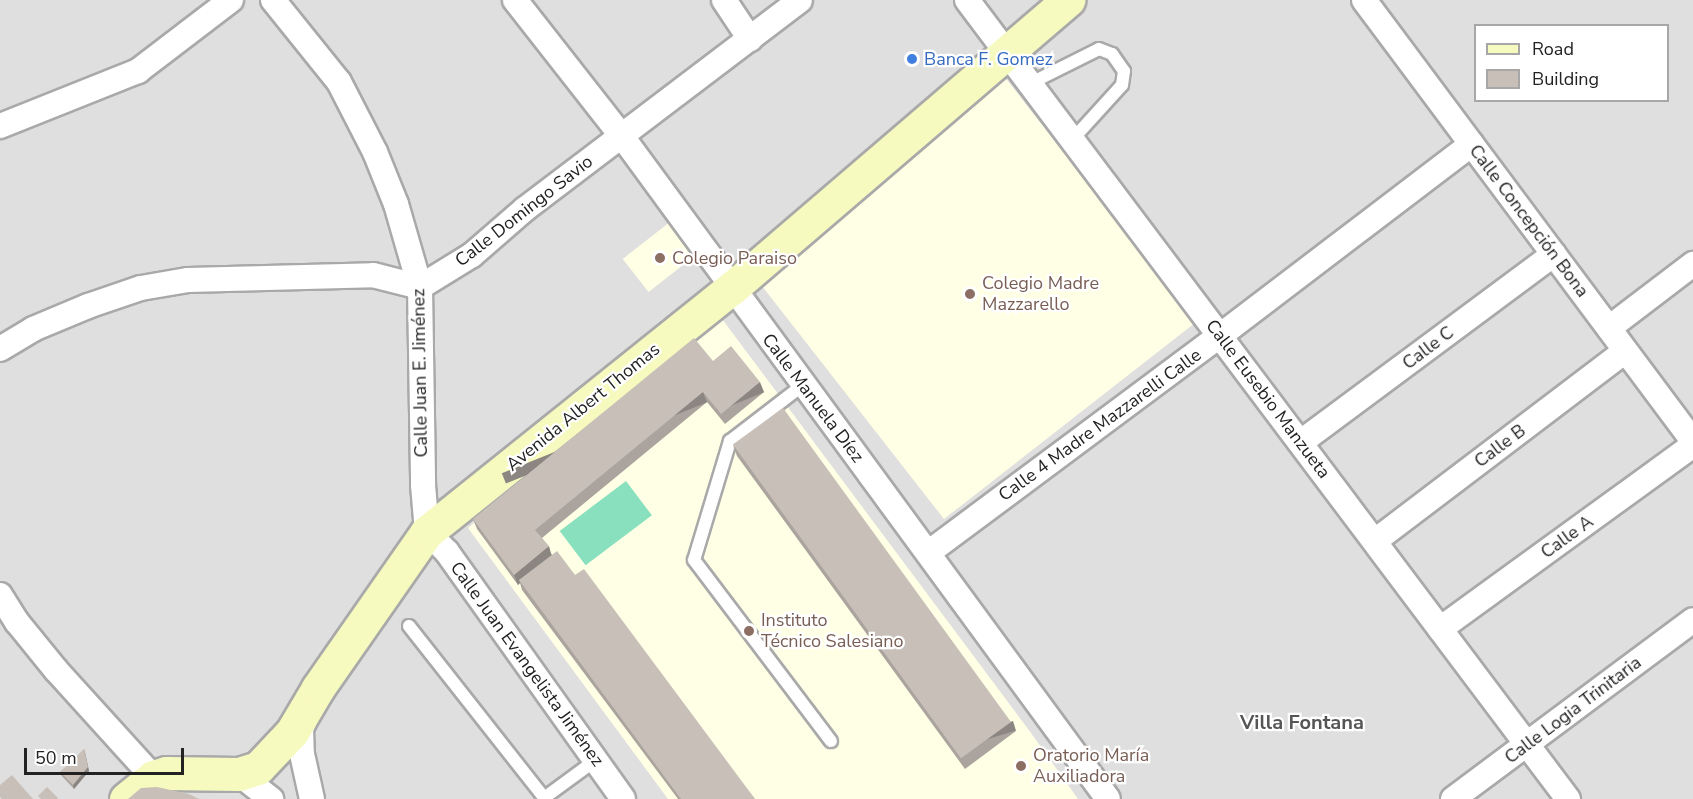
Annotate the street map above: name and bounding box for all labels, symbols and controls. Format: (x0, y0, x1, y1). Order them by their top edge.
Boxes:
legend (1474, 24, 1669, 102)
text: Road (1532, 37, 1574, 61)
place label: Banca F. Gomez (924, 48, 1053, 70)
marker: Banca F. Gomez (905, 52, 919, 66)
text: Building (1532, 67, 1599, 91)
street label: Calle Concepción Bona (1465, 140, 1593, 302)
street label: Calle Domingo Savio (451, 151, 597, 271)
place label: Colegio Paraiso (672, 247, 797, 269)
marker: Colegio Paraiso (653, 251, 667, 265)
place label: Colegio Madre Mazzarello (982, 273, 1099, 316)
marker: Colegio Madre Mazzarello (963, 287, 977, 301)
street label: Calle Juan E. Jiménez (408, 288, 432, 458)
street label: Calle Eusebio Manzueta (1201, 315, 1335, 483)
street label: Calle C (1398, 322, 1458, 374)
street label: Calle Manuela Díez (757, 329, 869, 467)
street label: Avenida Albert Thomas (502, 338, 664, 476)
street label: Calle 4 Madre Mazzarelli Calle (994, 344, 1206, 506)
street label: Calle B (1470, 420, 1530, 472)
street label: Calle A (1537, 511, 1597, 563)
street label: Calle Juan Evangelista Jiménez (446, 558, 608, 770)
place label: Instituto Técnico Salesiano (761, 610, 904, 652)
marker: Instituto Técnico Salesiano (742, 624, 756, 638)
street label: Calle Logia Trinitaria (1501, 652, 1645, 768)
district label: Villa Fontana (1240, 710, 1364, 734)
scale bar (27, 736, 188, 774)
place label: Oratorio María Auxiliadora (1033, 745, 1149, 788)
text: 50 m (35, 746, 77, 770)
marker: Oratorio María Auxiliadora (1014, 759, 1028, 773)

